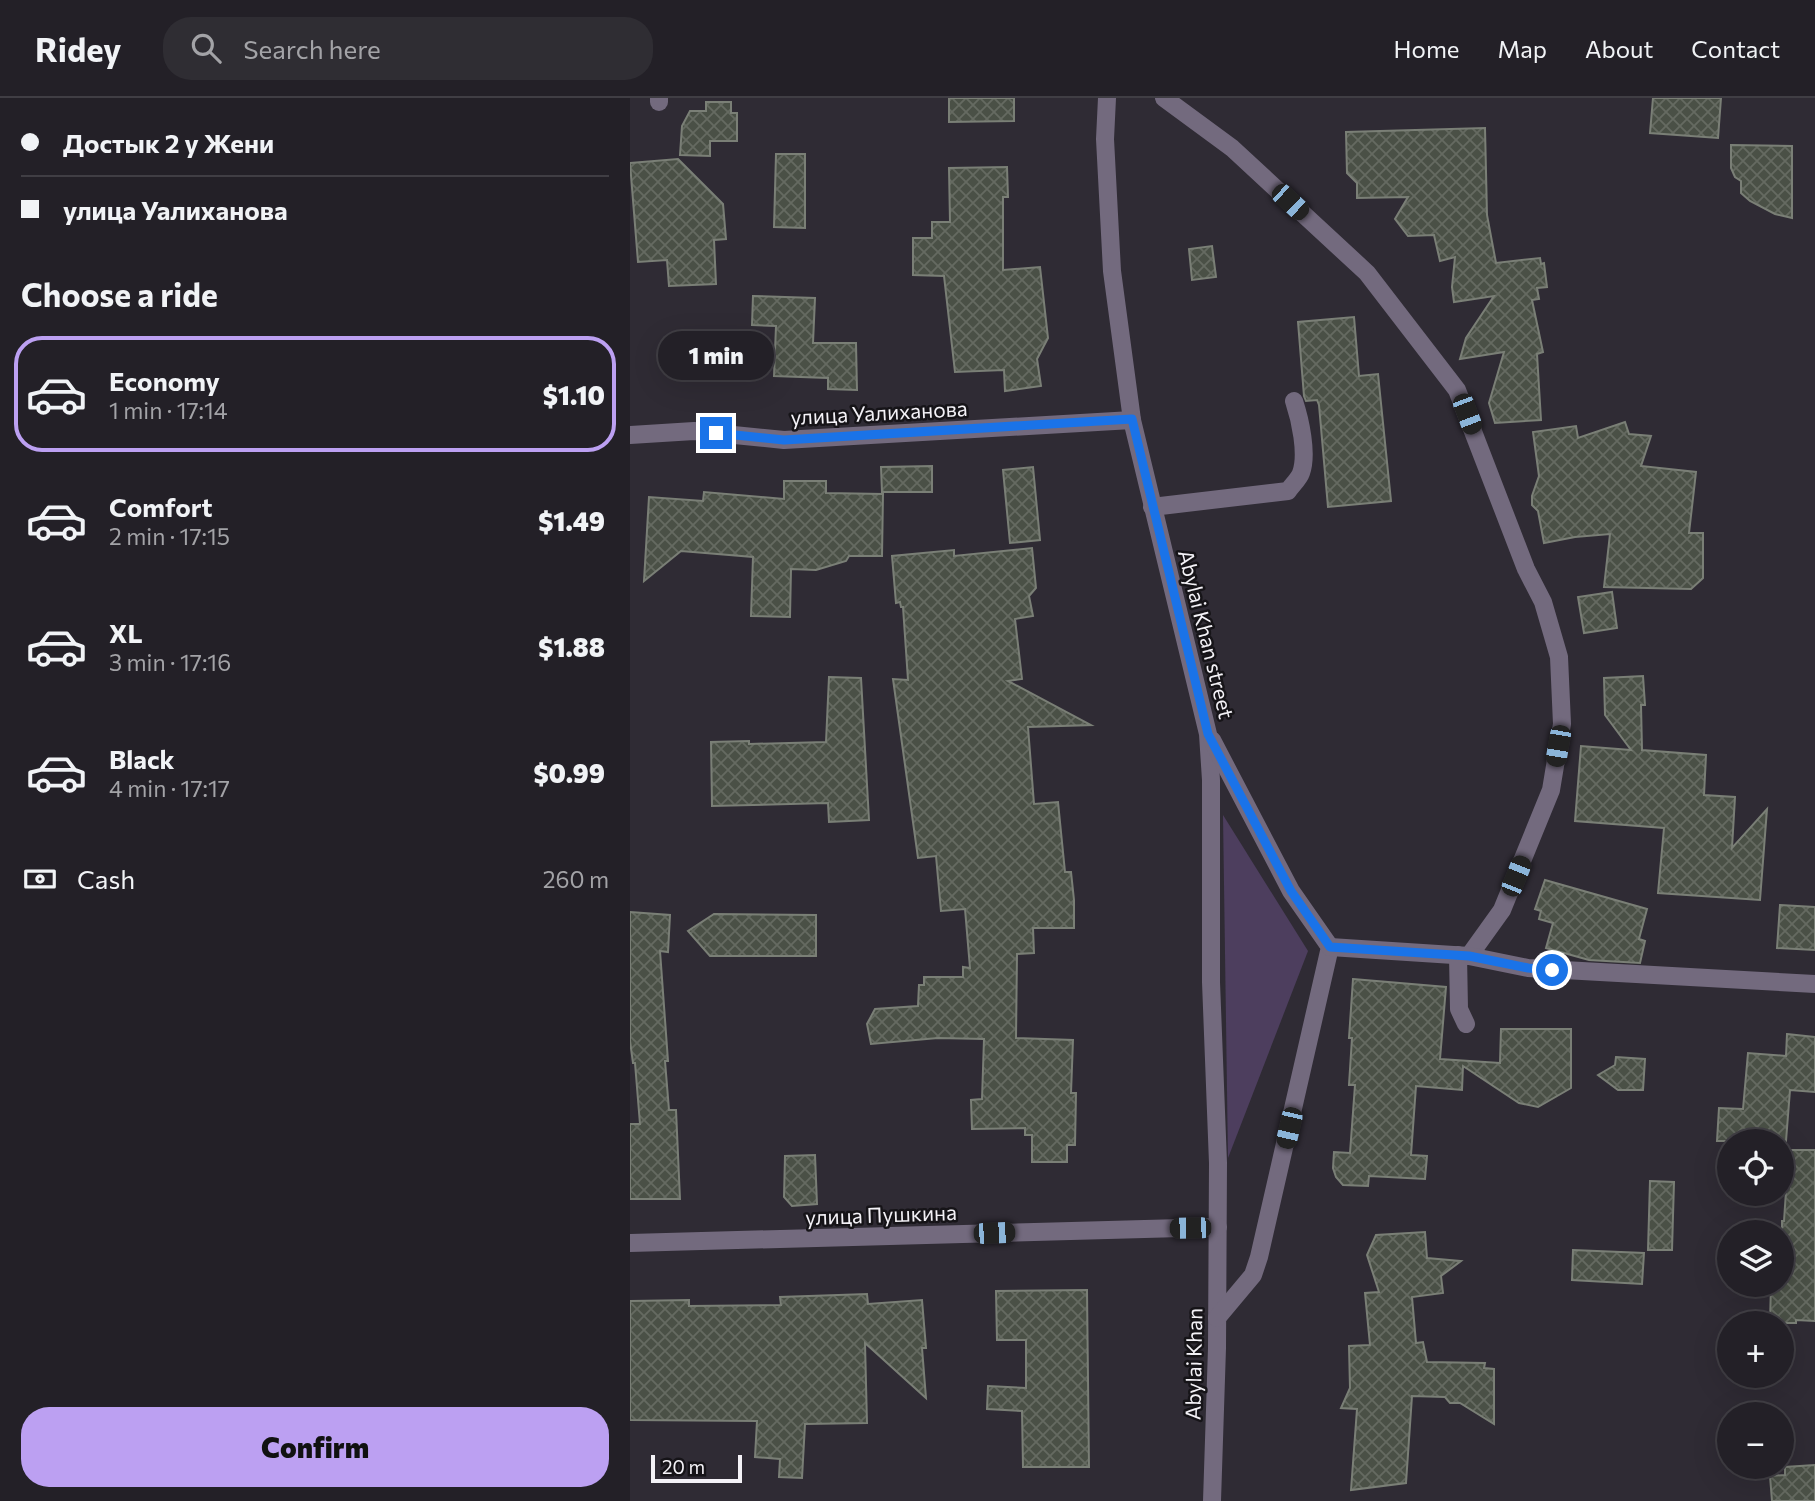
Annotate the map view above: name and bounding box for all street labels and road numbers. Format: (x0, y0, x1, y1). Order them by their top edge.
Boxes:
street label: улица Уалиханова (790, 395, 968, 429)
street label: Abylai Khan street (1174, 547, 1240, 721)
street label: улица Пушкина (805, 1199, 957, 1229)
street label: Abylai Khan (1180, 1308, 1206, 1420)

